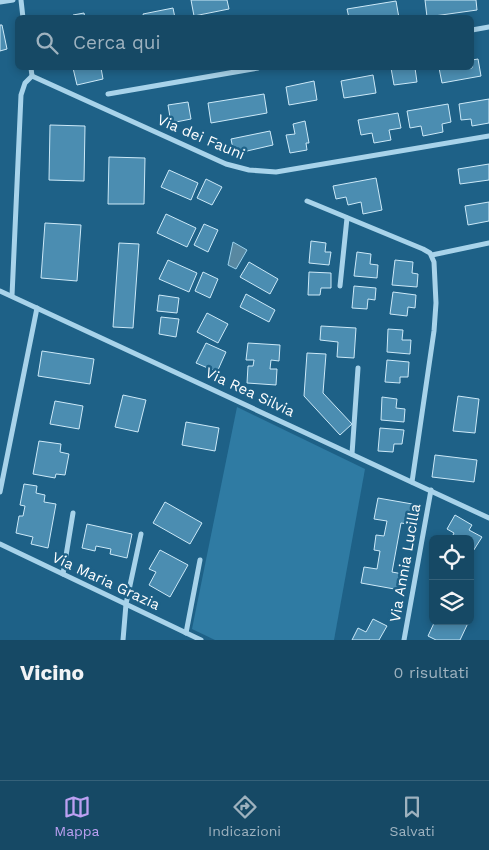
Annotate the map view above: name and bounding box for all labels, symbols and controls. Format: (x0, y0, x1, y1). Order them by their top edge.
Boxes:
search box (15, 15, 474, 70)
icon: search (33, 29, 61, 57)
text: Cerca qui (73, 31, 161, 54)
street label: Via dei Fauni (154, 110, 248, 164)
street label: Via Rea Silvia (202, 363, 298, 421)
street label: Via Annia Lucilla (386, 502, 424, 624)
map controls (429, 535, 474, 625)
button: locate (429, 535, 474, 580)
street label: Via Maria Grazia (49, 548, 163, 614)
button: layers (429, 580, 474, 625)
text: Vicino (20, 660, 84, 685)
text: 0 risultati (394, 663, 469, 682)
tab: Mappa (54, 793, 100, 839)
tab: Indicazioni (208, 793, 281, 839)
tab: Salvati (390, 793, 435, 839)

